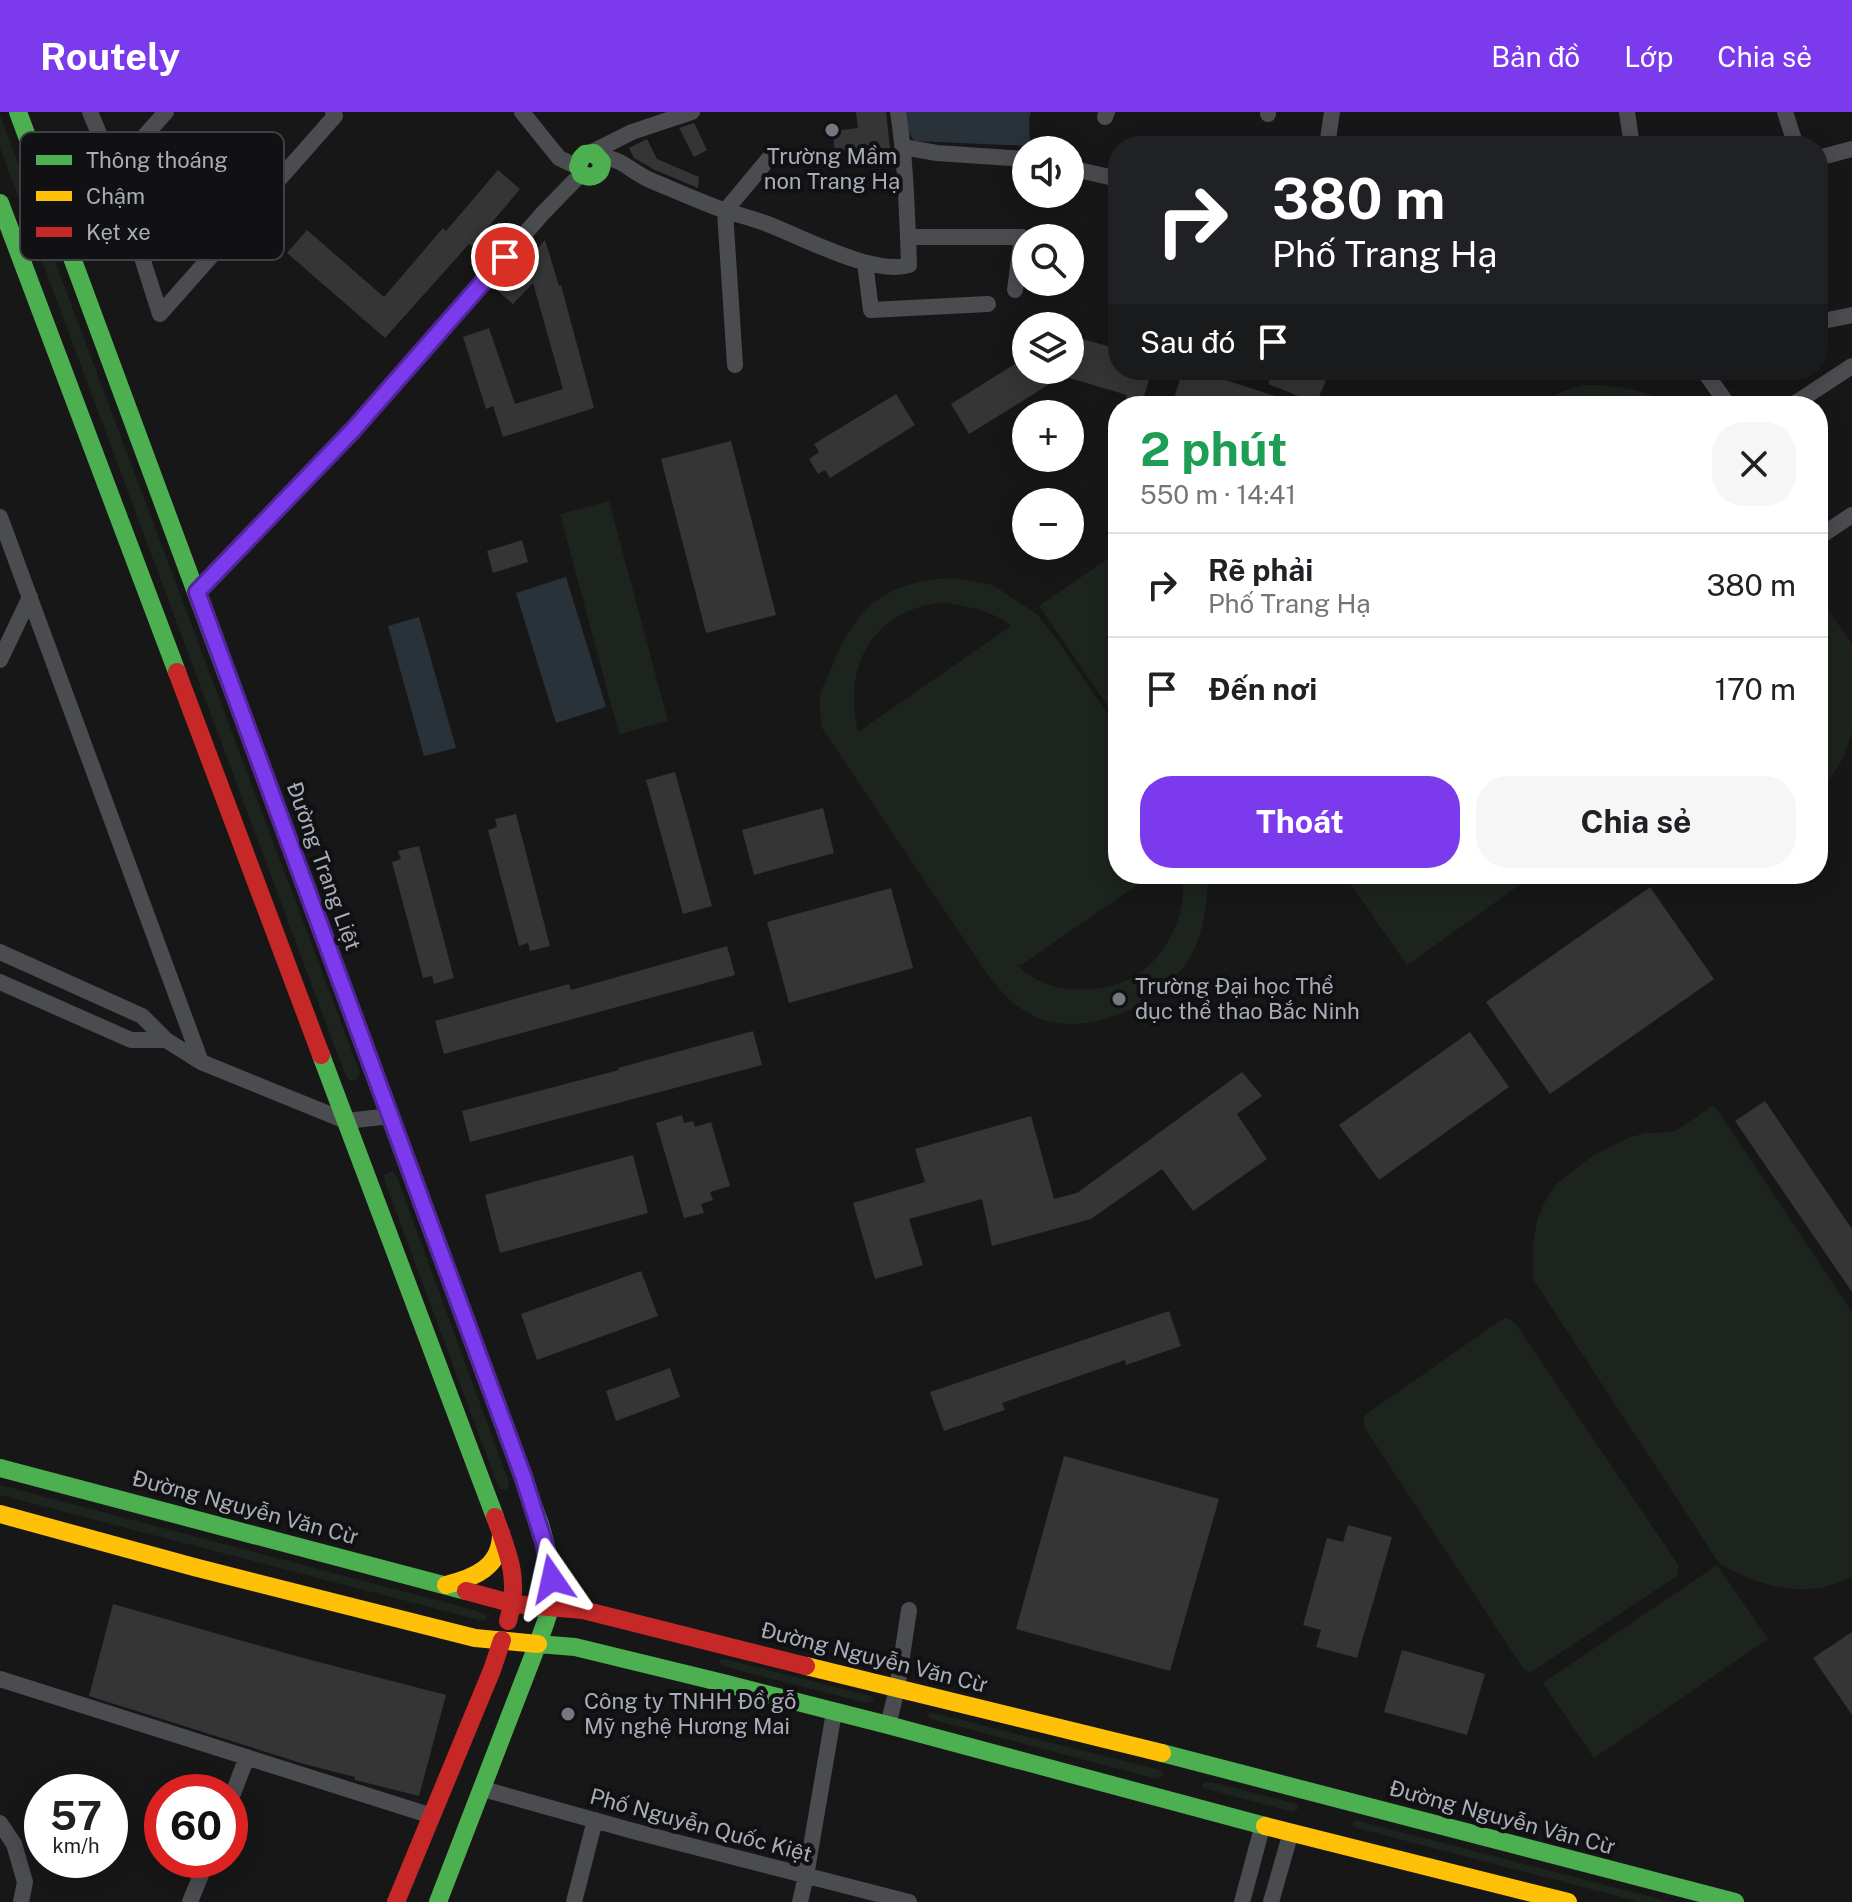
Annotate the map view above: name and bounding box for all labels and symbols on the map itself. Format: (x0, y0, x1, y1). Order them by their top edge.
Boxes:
marker: Trường Mầm non Trang Hạ (823, 121, 841, 139)
legend (20, 132, 284, 260)
place label: Trường Mầm non Trang Hạ (764, 143, 900, 194)
text: Thông thoáng (86, 147, 228, 173)
text: Chậm (86, 183, 145, 209)
text: Kẹt xe (86, 219, 151, 245)
pin (471, 223, 539, 291)
street label: Đường Trang Liệt (281, 778, 367, 954)
place label: Trường Đại học Thể dục thể thao Bắc Ninh (1135, 973, 1360, 1024)
marker: Trường Đại học Thể dục thể thao Bắc Ninh (1110, 990, 1128, 1008)
street label: Đường Nguyễn Văn Cừ (130, 1464, 361, 1550)
position arrow (510, 1537, 594, 1621)
street label: Đường Nguyễn Văn Cừ (758, 1616, 990, 1698)
place label: Công ty TNHH Đồ gỗ Mỹ nghệ Hương Mai (584, 1688, 797, 1739)
marker: Công ty TNHH Đồ gỗ Mỹ nghệ Hương Mai (559, 1705, 577, 1723)
speed limit sign: 60 (144, 1774, 248, 1878)
street label: Đường Nguyễn Văn Cừ (1387, 1774, 1618, 1860)
street label: Phố Nguyễn Quốc Kiệt (587, 1783, 815, 1867)

